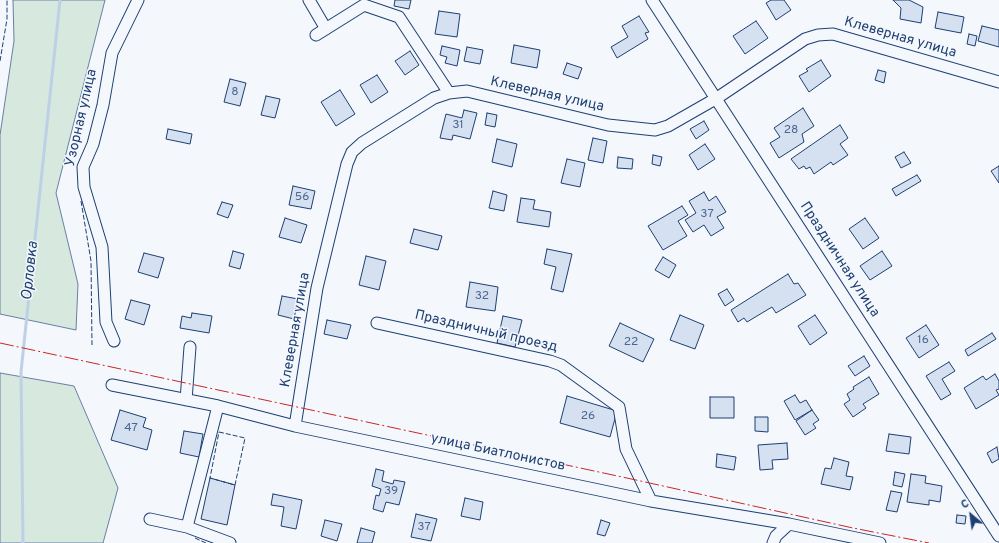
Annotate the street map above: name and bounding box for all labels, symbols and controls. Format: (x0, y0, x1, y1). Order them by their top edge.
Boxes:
street label: Клеверная улица (842, 14, 958, 62)
street label: Узорная улица (63, 67, 101, 169)
street label: Клеверная улица (489, 74, 605, 116)
house number: 8 (231, 86, 239, 100)
house number: 31 (452, 119, 464, 133)
house number: 28 (784, 124, 798, 138)
house number: 56 (295, 191, 309, 205)
street label: Праздничная улица (795, 199, 883, 321)
house number: 37 (700, 208, 714, 222)
water label: Орловка (19, 241, 43, 301)
street label: Клеверная улица (278, 271, 314, 389)
house number: 32 (475, 290, 489, 304)
street label: Праздничный проезд (413, 307, 559, 357)
house number: 16 (917, 334, 929, 348)
house number: 22 (624, 336, 638, 350)
house number: 26 (581, 410, 595, 424)
house number: 47 (124, 422, 138, 436)
street label: улица Биатлонистов (429, 431, 567, 475)
house number: 39 (384, 485, 398, 499)
north arrow (951, 495, 991, 535)
text: С (959, 497, 972, 512)
house number: 37 (417, 521, 431, 535)

